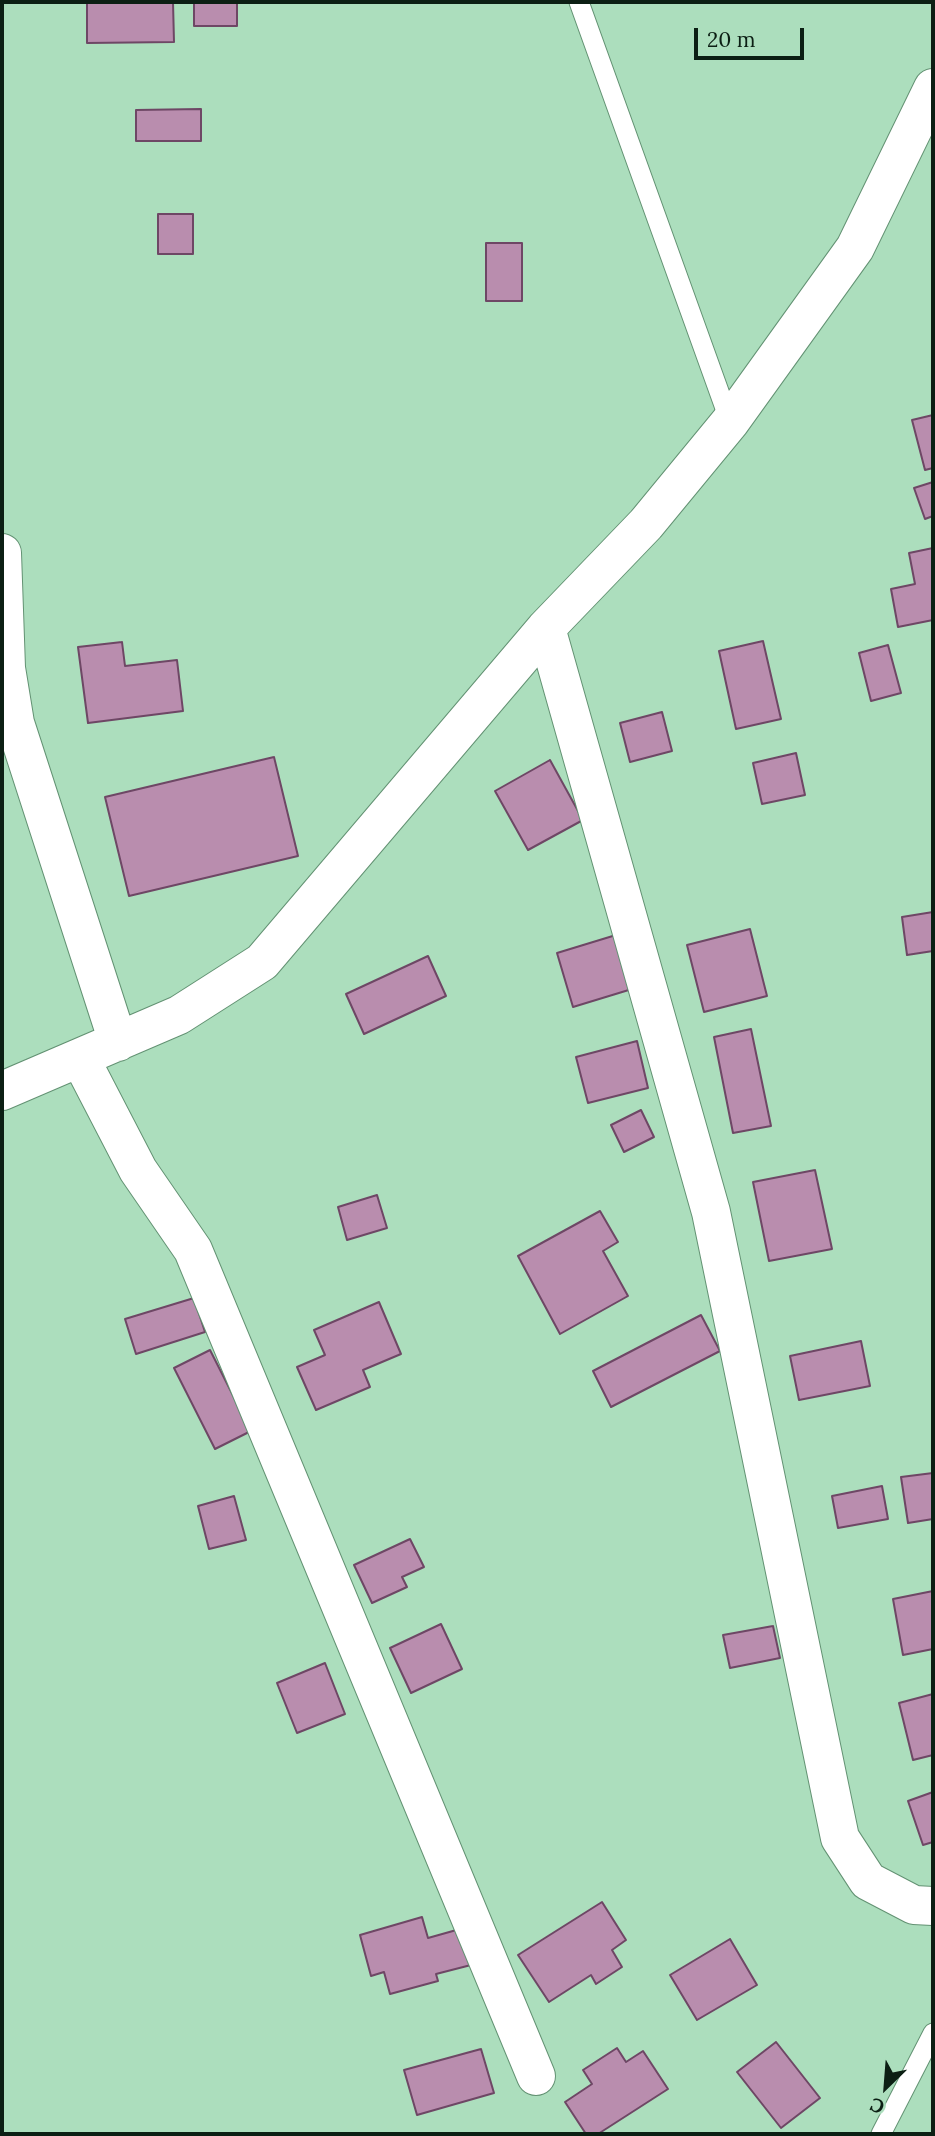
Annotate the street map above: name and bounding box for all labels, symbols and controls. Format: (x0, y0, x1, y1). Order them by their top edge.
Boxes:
scale bar (697, 14, 807, 58)
text: 20 m (707, 26, 756, 53)
north arrow (851, 2052, 921, 2122)
text: С (866, 2092, 888, 2120)

